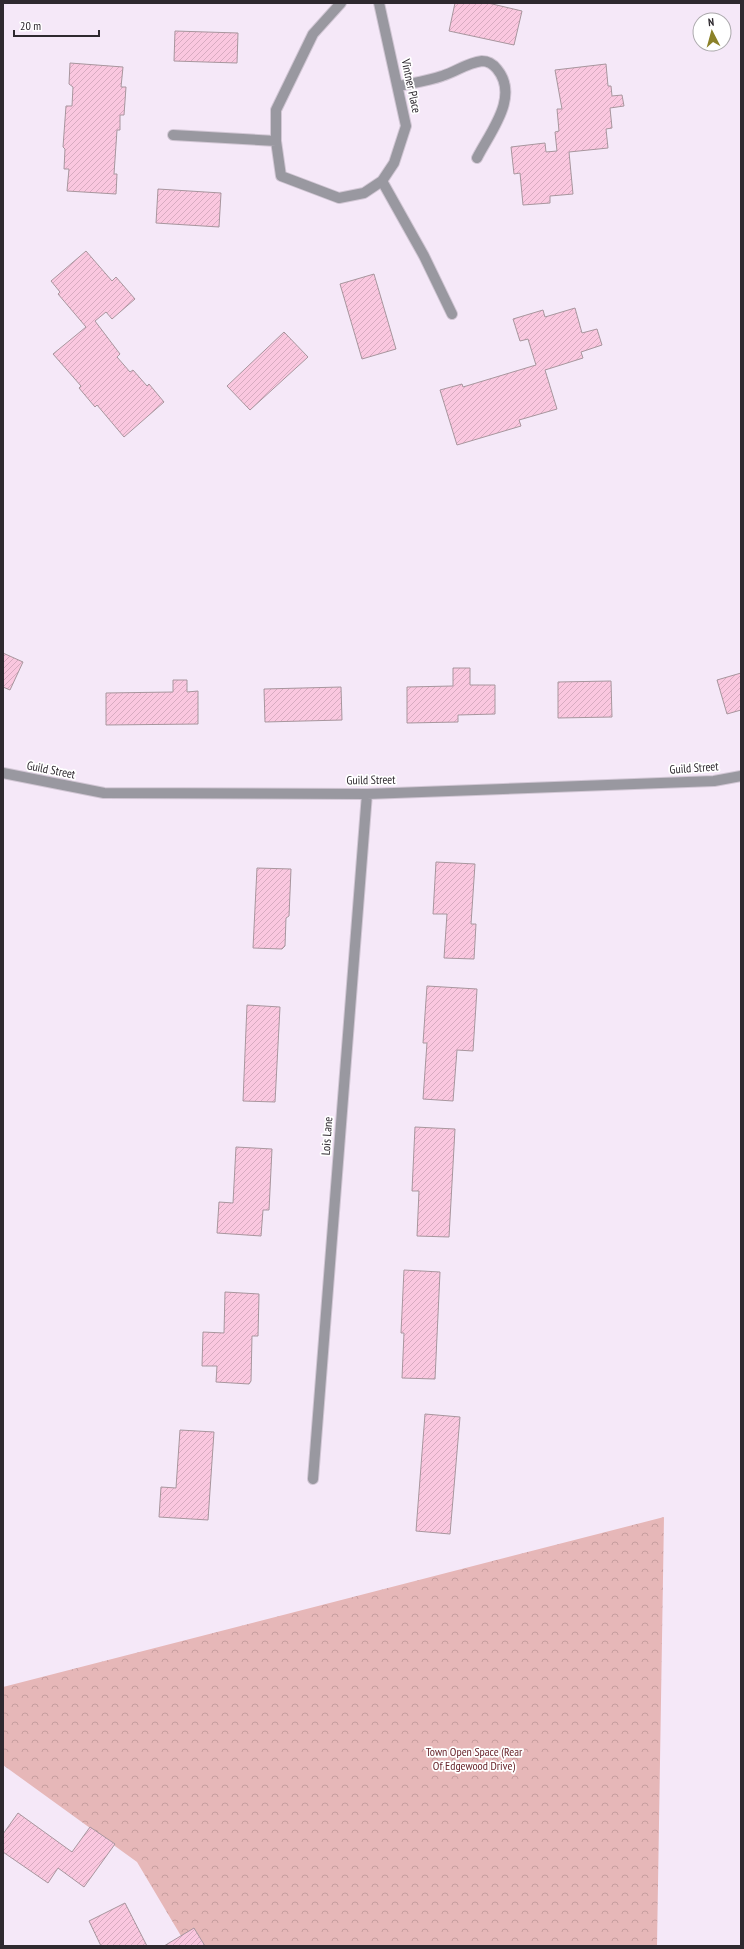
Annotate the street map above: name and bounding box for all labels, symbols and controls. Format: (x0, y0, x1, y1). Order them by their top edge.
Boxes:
scale bar (14, 12, 99, 38)
north arrow (692, 12, 732, 52)
text: N (707, 15, 715, 29)
text: 20 m (20, 18, 41, 33)
street label: Vintner Place (398, 57, 425, 114)
street label: Guild Street (26, 757, 77, 782)
street label: Guild Street (669, 758, 720, 777)
street label: Guild Street (346, 772, 396, 787)
street label: Lois Lane (318, 1116, 335, 1156)
park label: Town Open Space (Rear Of Edgewood Drive) (426, 1744, 523, 1773)

